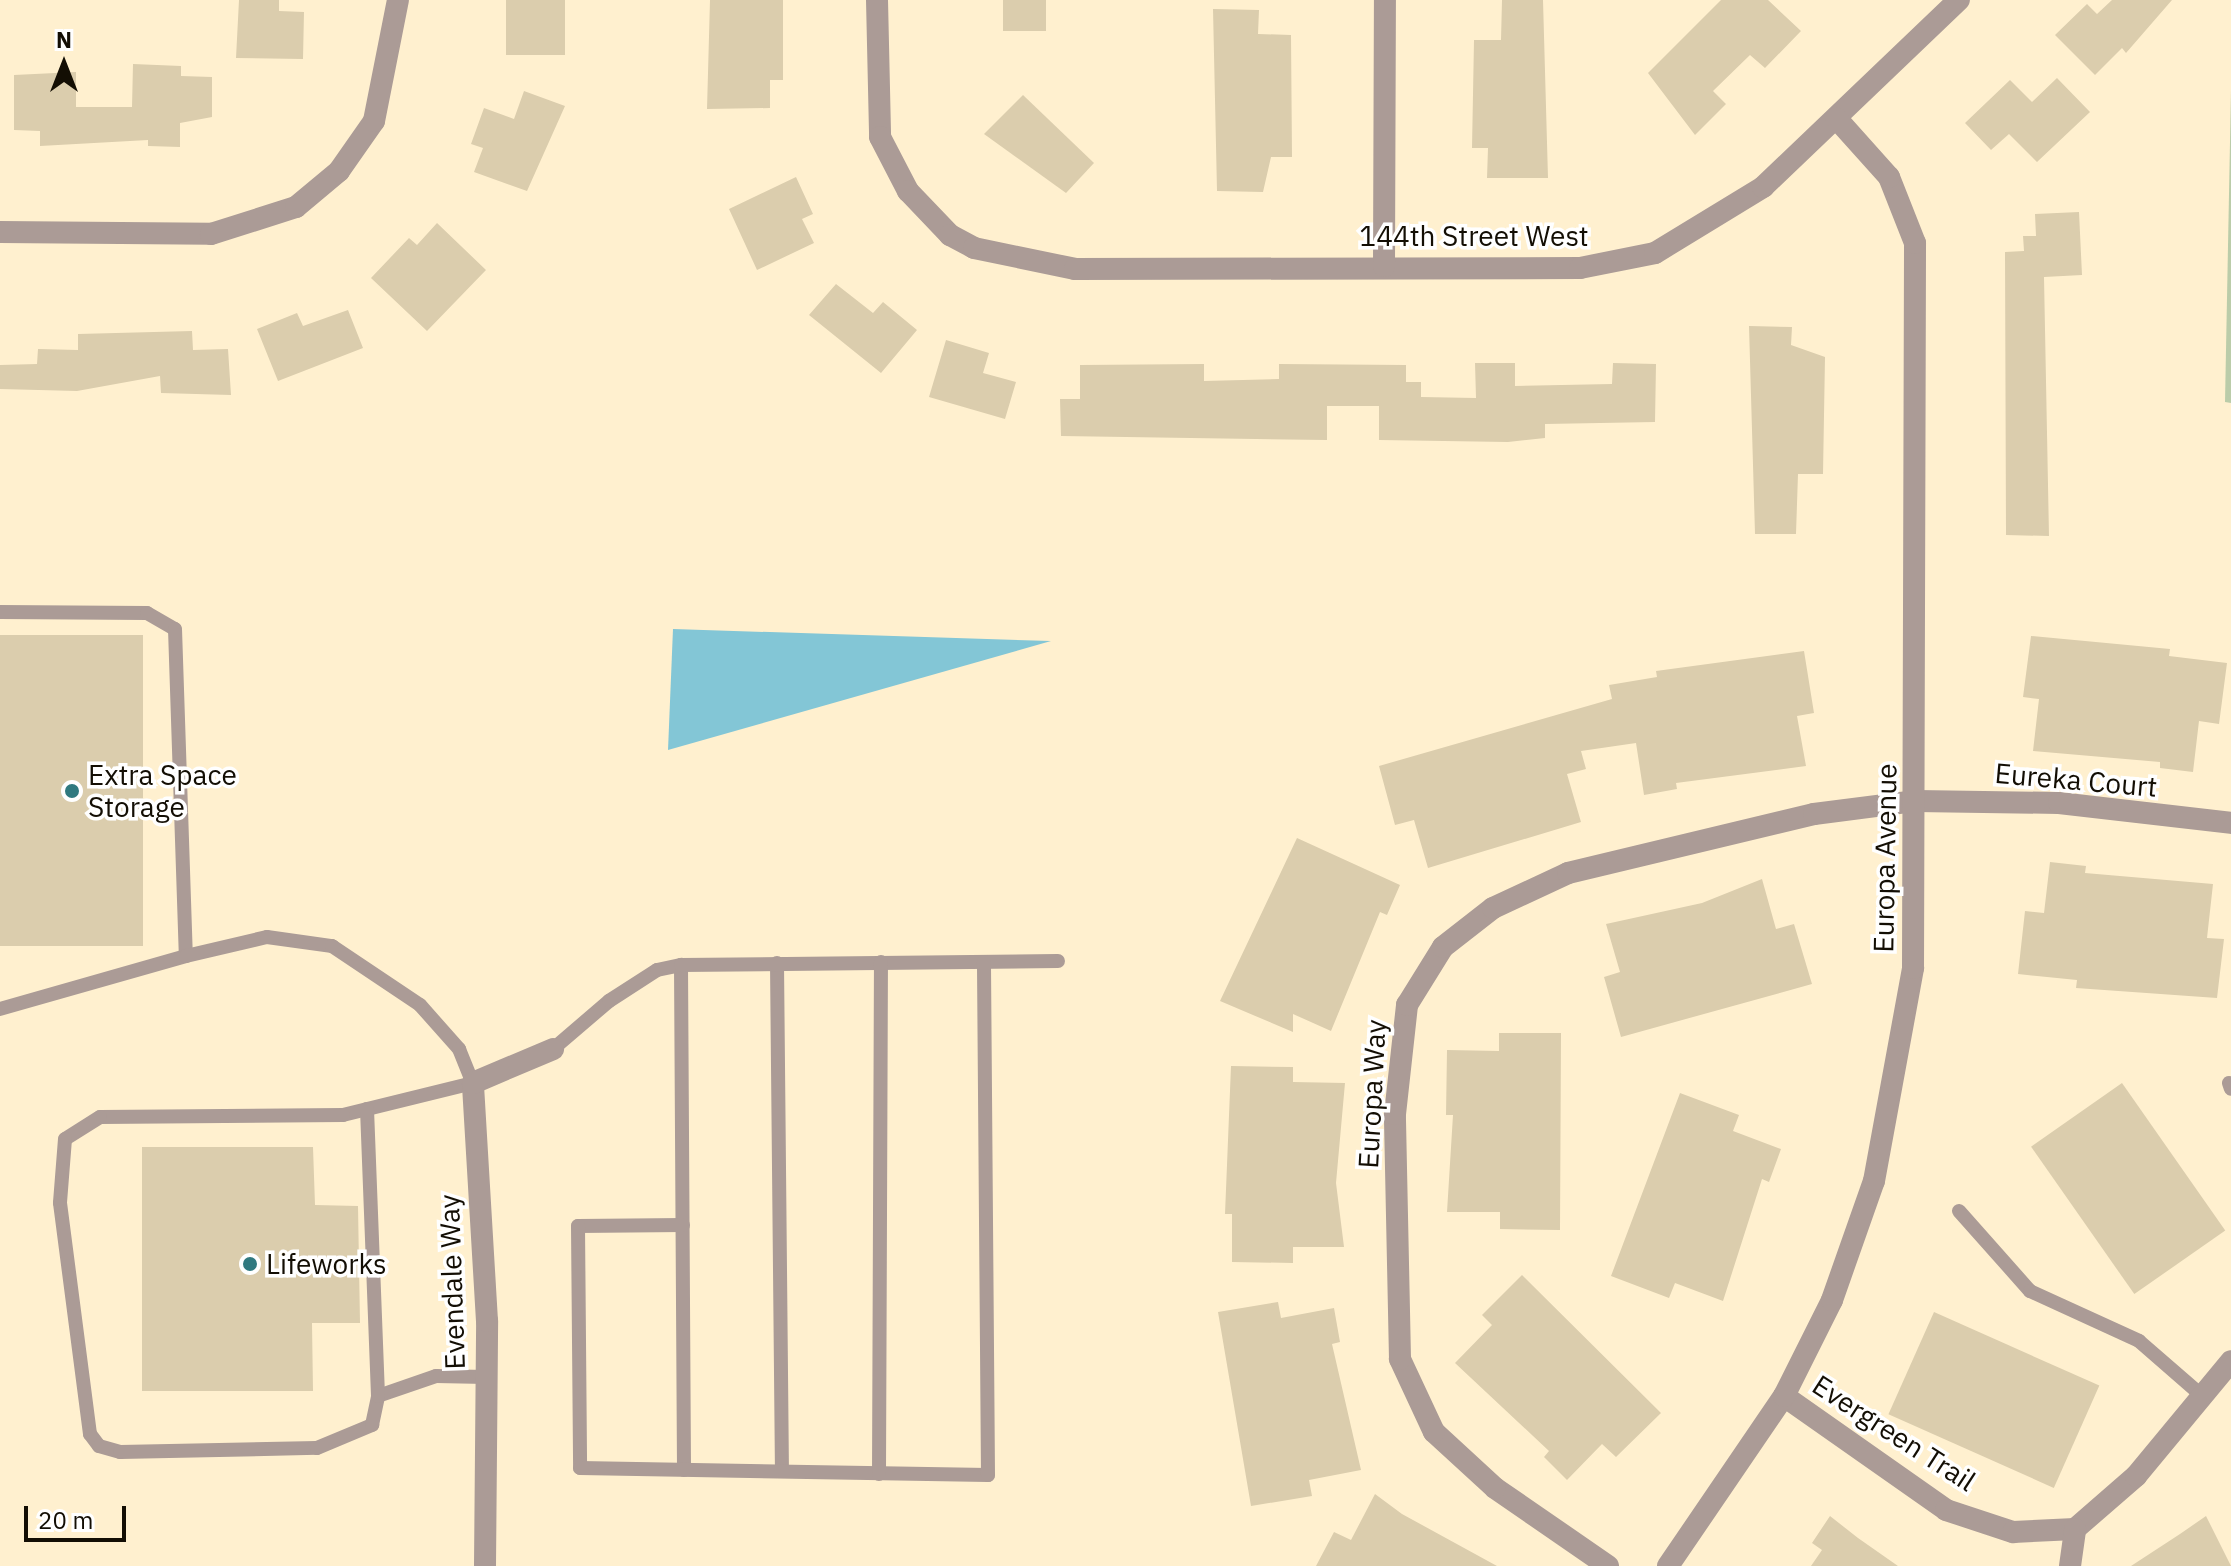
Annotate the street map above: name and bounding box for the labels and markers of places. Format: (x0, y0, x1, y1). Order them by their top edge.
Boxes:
place label: Extra Space Storage (88, 758, 237, 824)
marker: Extra Space Storage (63, 782, 81, 800)
place label: Lifeworks (266, 1247, 387, 1281)
marker: Lifeworks (241, 1255, 259, 1273)

